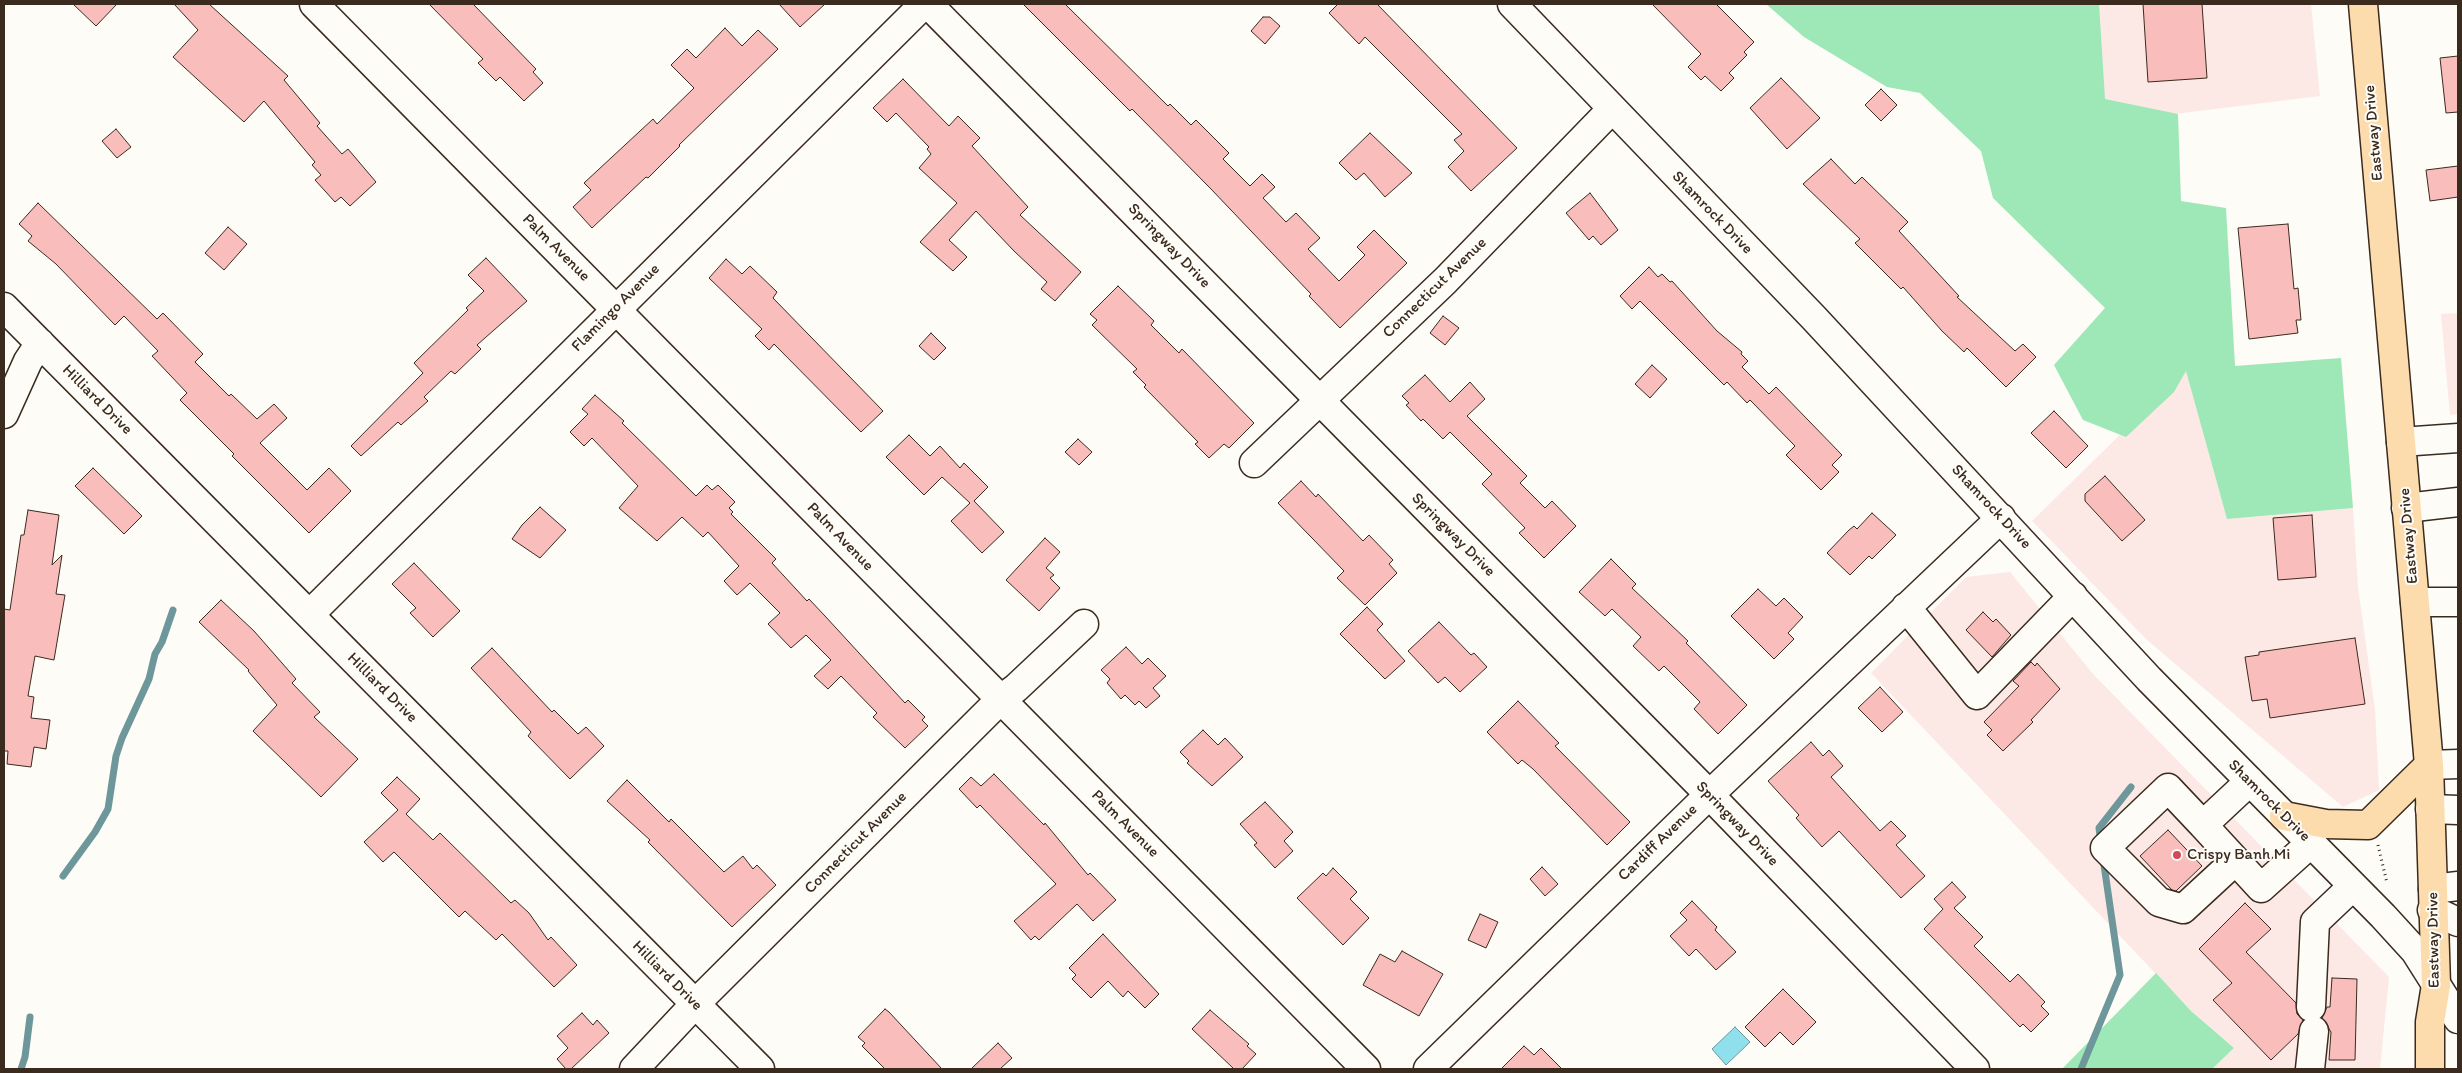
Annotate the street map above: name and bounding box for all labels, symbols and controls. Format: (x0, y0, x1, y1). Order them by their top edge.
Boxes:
street label: Eastway Drive (2360, 84, 2388, 182)
street label: Shamrock Drive (1667, 167, 1757, 259)
street label: Springway Drive (1124, 199, 1214, 293)
street label: Palm Avenue (518, 210, 594, 286)
street label: Connecticut Avenue (1379, 234, 1491, 342)
street label: Flamingo Avenue (568, 260, 664, 356)
street label: Hilliard Drive (58, 361, 136, 439)
street label: Shamrock Drive (1947, 461, 2035, 553)
street label: Eastway Drive (2395, 487, 2423, 585)
street label: Springway Drive (1407, 489, 1499, 581)
street label: Palm Avenue (803, 499, 877, 575)
street label: Hilliard Drive (343, 649, 421, 727)
street label: Shamrock Drive (2224, 756, 2314, 846)
street label: Springway Drive (1692, 777, 1782, 871)
street label: Palm Avenue (1087, 786, 1163, 862)
street label: Connecticut Avenue (801, 788, 911, 898)
street label: Cardiff Avenue (1614, 800, 1702, 886)
place label: Crispy Banh Mi (2187, 845, 2290, 865)
marker: Crispy Banh Mi (2171, 849, 2183, 861)
street label: Eastway Drive (2424, 892, 2444, 988)
street label: Hilliard Drive (628, 937, 706, 1015)

